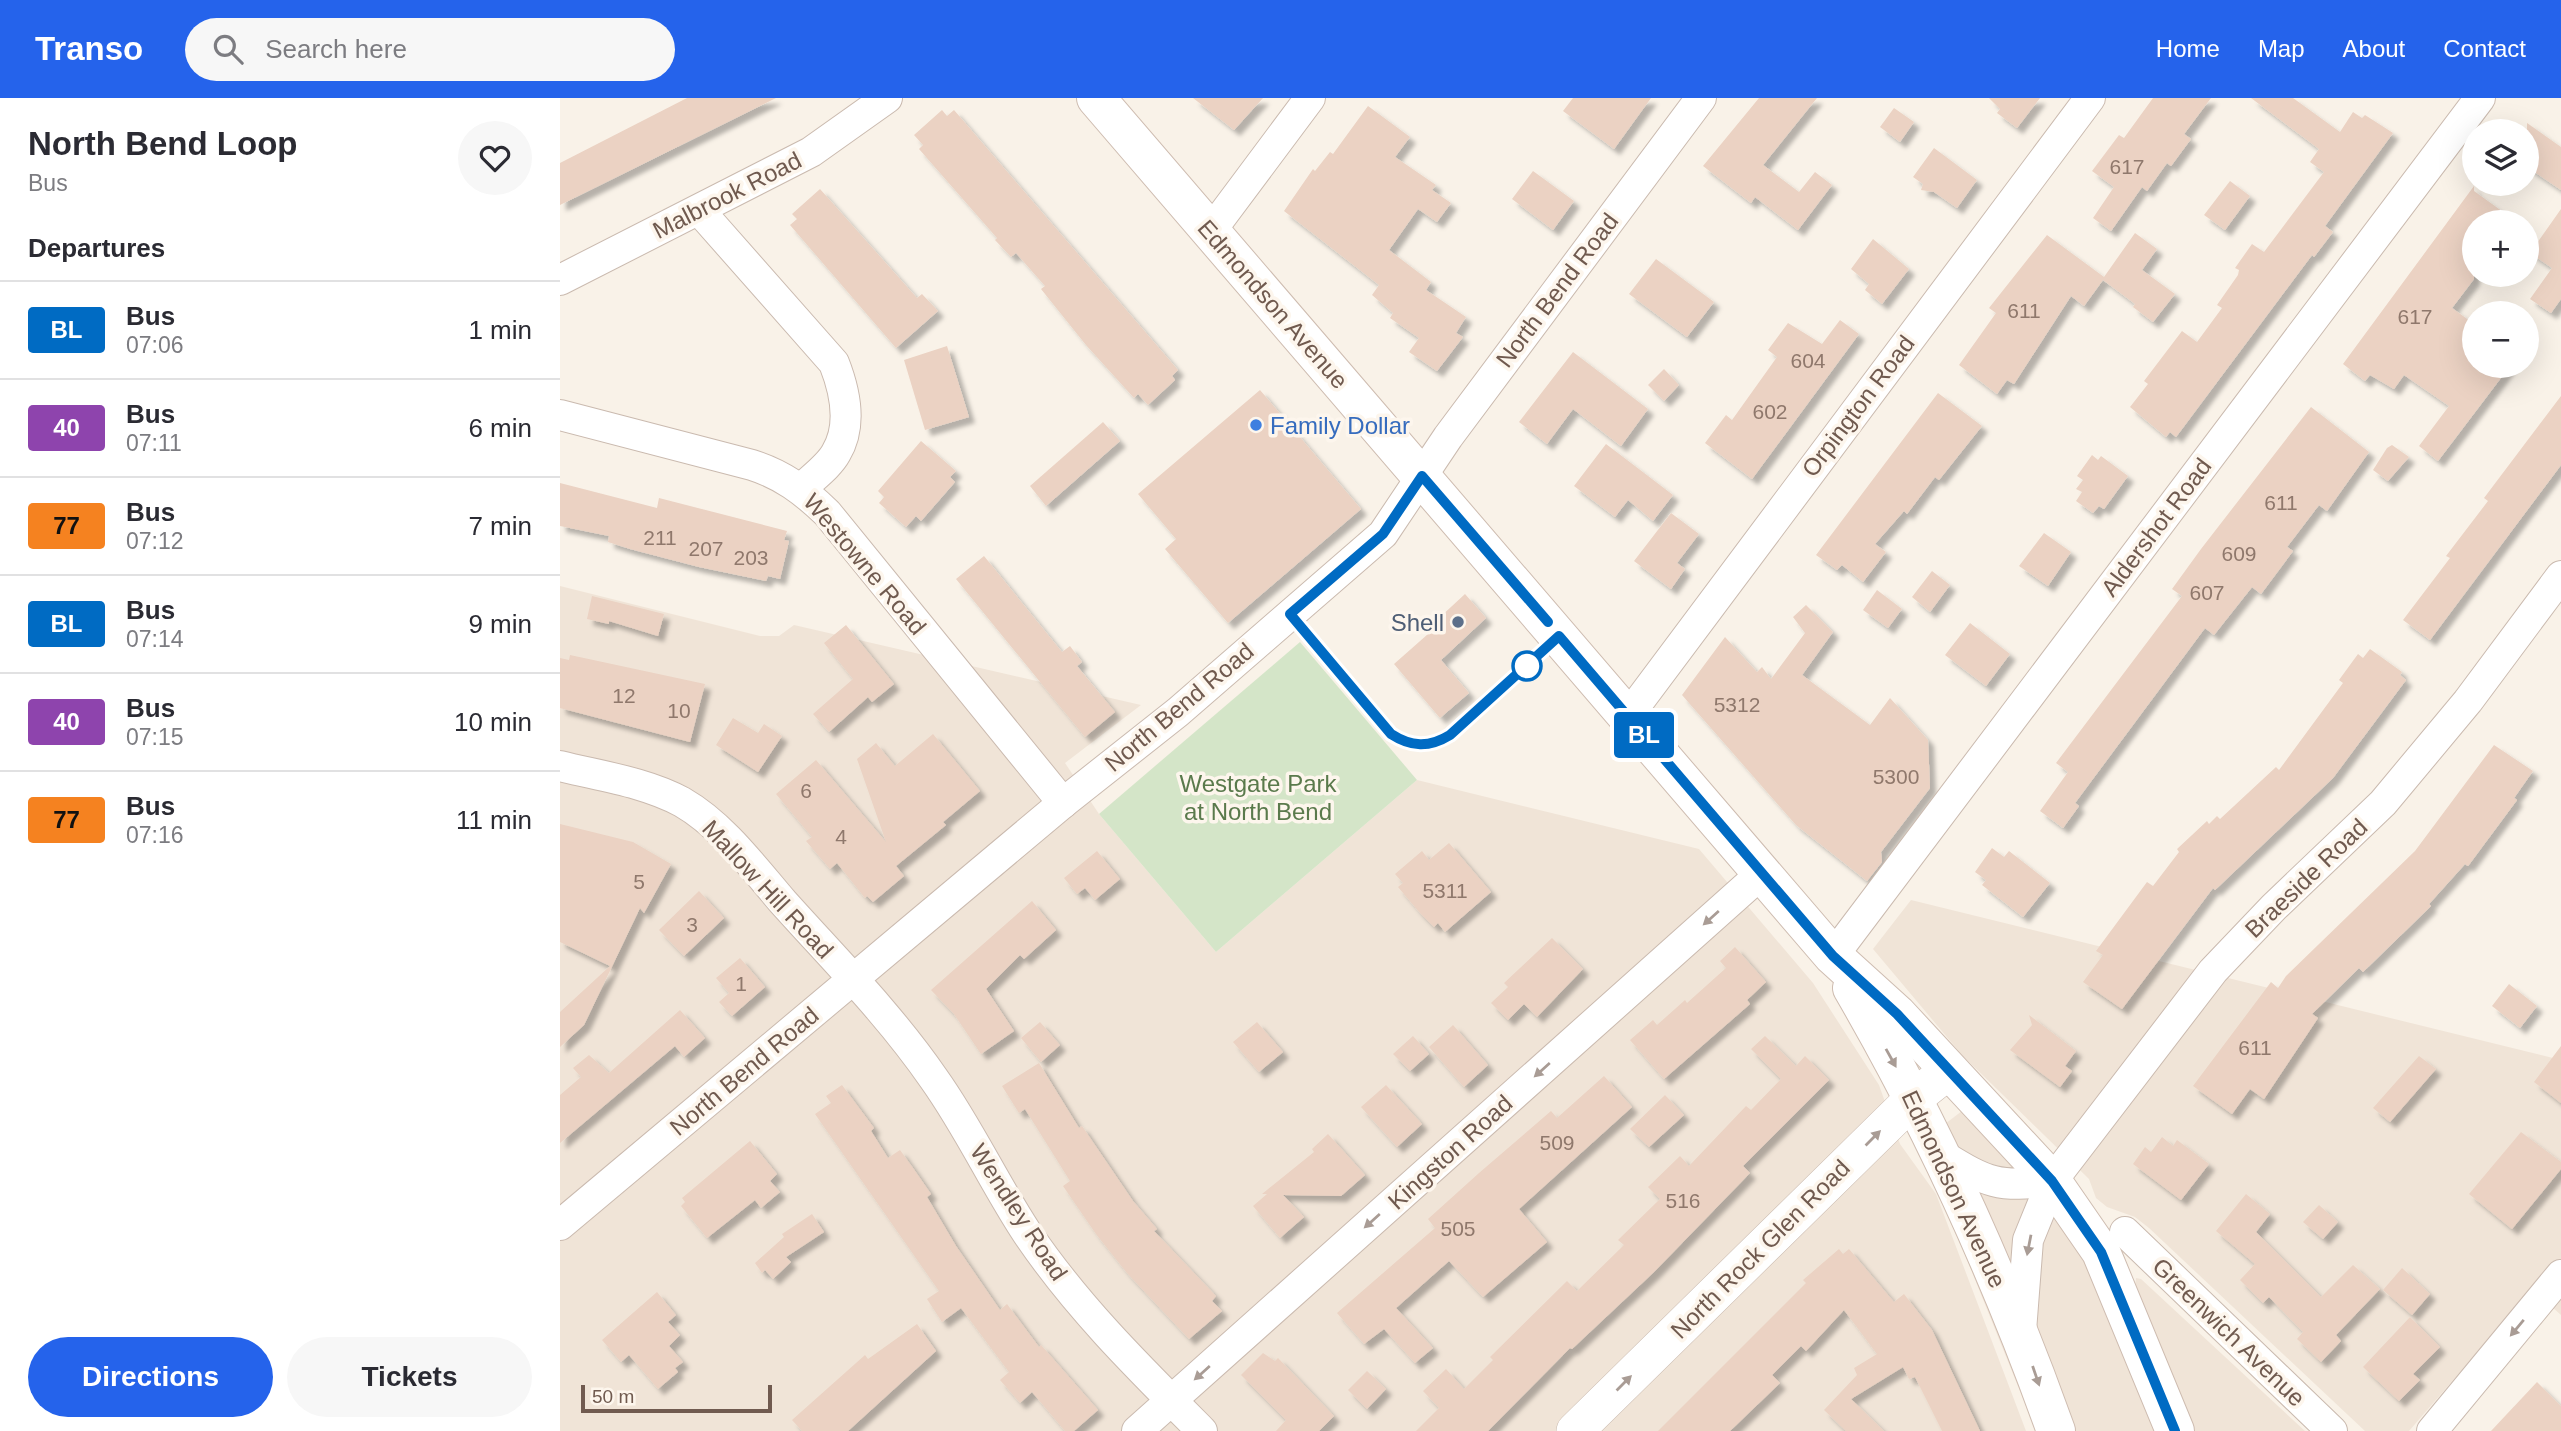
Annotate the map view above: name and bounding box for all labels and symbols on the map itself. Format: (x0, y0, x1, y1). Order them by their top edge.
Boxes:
street label: Malbrook Road (648, 146, 806, 244)
house number: 617 (2109, 155, 2145, 178)
street label: North Bend Road (1490, 208, 1624, 372)
street label: Edmondson Avenue (1192, 214, 1354, 394)
house number: 611 (2007, 299, 2041, 322)
house number: 617 (2397, 305, 2433, 328)
street label: Orpington Road (1796, 330, 1920, 482)
house number: 604 (1790, 349, 1826, 372)
house number: 602 (1752, 400, 1788, 423)
place label: Family Dollar (1270, 412, 1410, 439)
marker: Family Dollar (1248, 417, 1264, 433)
street label: Aldershot Road (2095, 453, 2217, 601)
street label: Westowne Road (798, 488, 932, 640)
house number: 611 (2264, 491, 2298, 514)
house number: 211 (643, 526, 677, 549)
house number: 207 (688, 537, 724, 560)
house number: 609 (2221, 542, 2257, 565)
house number: 203 (733, 546, 769, 569)
house number: 607 (2189, 581, 2225, 604)
place label: Shell (1391, 609, 1444, 636)
marker: Shell (1450, 614, 1466, 630)
street label: North Bend Road (1099, 637, 1259, 777)
unlabelled marker (1512, 651, 1542, 681)
house number: 12 (612, 684, 636, 707)
house number: 5312 (1714, 693, 1760, 716)
house number: 10 (667, 699, 691, 722)
line badge: BL (1612, 712, 1676, 758)
house number: 5300 (1873, 765, 1919, 788)
park label: Westgate Park at North Bend (1180, 770, 1337, 825)
house number: 6 (800, 779, 812, 802)
street label: Braeside Road (2240, 813, 2372, 943)
street label: Mallow Hill Road (697, 814, 839, 964)
house number: 4 (835, 825, 847, 848)
house number: 5 (633, 870, 645, 893)
house number: 5311 (1422, 879, 1468, 902)
one-way arrow (1703, 910, 1720, 926)
house number: 3 (686, 913, 698, 936)
house number: 1 (735, 972, 747, 995)
street label: North Bend Road (664, 1001, 824, 1141)
house number: 611 (2238, 1036, 2272, 1059)
one-way arrow (1885, 1048, 1897, 1068)
one-way arrow (1533, 1062, 1551, 1078)
street label: Edmondson Avenue (1896, 1086, 2012, 1292)
street label: Kingston Road (1382, 1089, 1518, 1215)
one-way arrow (1865, 1129, 1882, 1146)
house number: 509 (1539, 1131, 1575, 1154)
street label: Wendley Road (965, 1139, 1073, 1285)
street label: North Rock Glen Road (1665, 1154, 1855, 1344)
house number: 516 (1665, 1189, 1701, 1212)
one-way arrow (1364, 1213, 1381, 1229)
house number: 505 (1440, 1217, 1476, 1240)
one-way arrow (2023, 1234, 2034, 1256)
street label: Greenwich Avenue (2147, 1252, 2311, 1412)
one-way arrow (2510, 1319, 2525, 1337)
one-way arrow (1193, 1365, 1211, 1381)
one-way arrow (2031, 1365, 2042, 1386)
one-way arrow (1615, 1375, 1632, 1392)
scale bar (581, 1382, 772, 1414)

